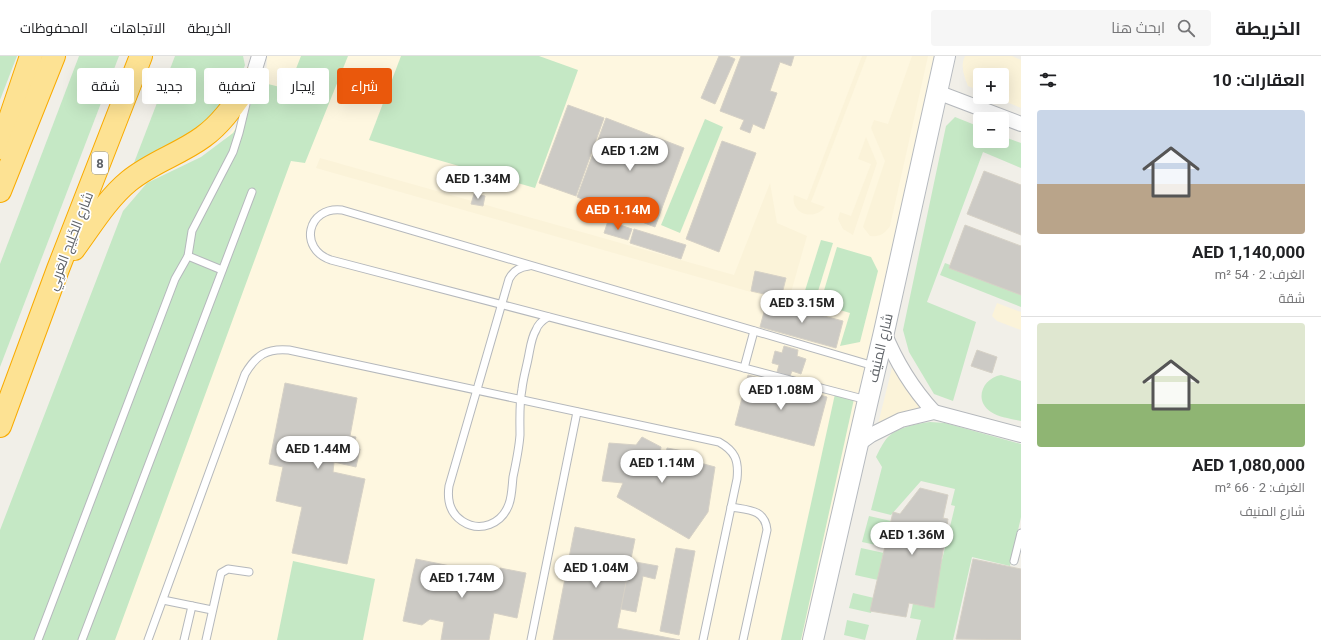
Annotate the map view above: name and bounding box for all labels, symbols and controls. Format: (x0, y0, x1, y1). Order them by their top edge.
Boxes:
search box (931, 10, 1211, 46)
icon: search (1175, 17, 1197, 39)
text: الخريطة (1235, 17, 1301, 40)
text: ابحث هنا (1111, 19, 1165, 37)
text: المحفوظات (20, 20, 88, 36)
text: الاتجاهات (110, 20, 166, 36)
text: الخريطة (188, 20, 231, 36)
chip: شقة (77, 68, 134, 104)
chip: جديد (142, 68, 196, 104)
chip: تصفية (204, 68, 269, 104)
chip: إيجار (277, 68, 329, 104)
chip: شراء (337, 68, 392, 104)
map controls (973, 68, 1009, 148)
button: + (973, 68, 1009, 104)
icon: filters (1037, 69, 1059, 91)
text: العقارات: 10 (1212, 70, 1305, 90)
button: − (973, 112, 1009, 148)
icon: home (1135, 136, 1207, 208)
pin: AED 1.2M (589, 138, 671, 172)
text: AED 1.2M (601, 143, 659, 158)
road number: 8 (92, 152, 108, 174)
pin: AED 1.34M (432, 166, 524, 200)
text: AED 1.34M (445, 171, 511, 186)
street label: شارع الخَلِيج العَربِي (44, 190, 100, 294)
pin: AED 1.14M (572, 197, 664, 231)
text: AED 1.14M (585, 202, 651, 217)
text: AED 1,140,000 (1192, 242, 1305, 262)
text: الغرف: 2 · 54 m² (1215, 267, 1305, 282)
pin: AED 3.15M (756, 290, 848, 324)
text: شقة (1278, 291, 1305, 306)
text: AED 3.15M (769, 295, 835, 310)
street label: شارع المنيف (864, 312, 897, 384)
icon: home (1135, 349, 1207, 421)
pin: AED 1.08M (735, 377, 827, 411)
text: AED 1.08M (748, 382, 814, 397)
pin: AED 1.44M (272, 436, 364, 470)
text: AED 1.44M (285, 441, 351, 456)
pin: AED 1.14M (616, 450, 708, 484)
text: AED 1.14M (629, 455, 695, 470)
text: AED 1,080,000 (1192, 455, 1305, 475)
text: الغرف: 2 · 66 m² (1215, 480, 1305, 495)
text: شارع المنيف (1239, 504, 1305, 519)
pin: AED 1.36M (866, 522, 958, 556)
text: AED 1.36M (879, 527, 945, 542)
pin: AED 1.04M (550, 555, 642, 589)
text: AED 1.04M (563, 560, 629, 575)
pin: AED 1.74M (416, 565, 508, 599)
text: AED 1.74M (429, 570, 495, 585)

